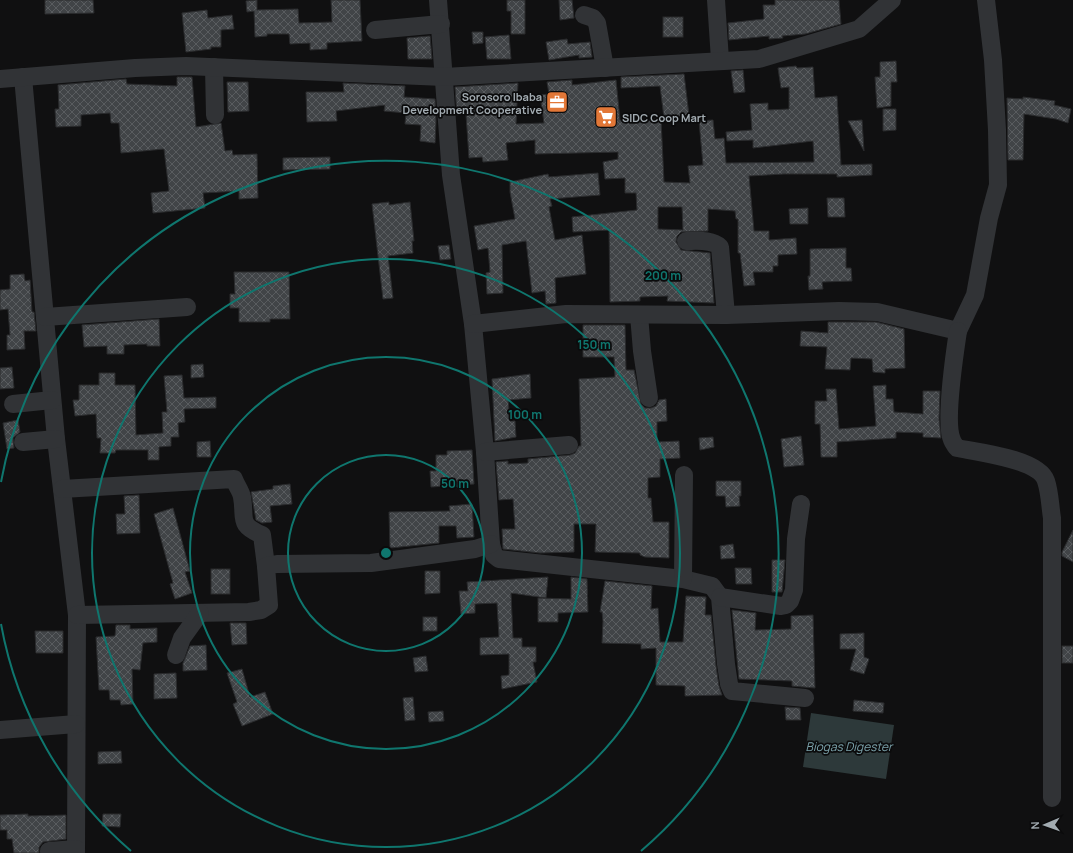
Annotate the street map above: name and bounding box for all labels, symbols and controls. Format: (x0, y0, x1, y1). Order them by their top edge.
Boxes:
place label: Sorosoro Ibaba Development Cooperative (403, 89, 542, 117)
office icon: Sorosoro Ibaba Development Cooperative (544, 89, 570, 115)
supermarket icon: SIDC Coop Mart (593, 104, 619, 130)
place label: SIDC Coop Mart (622, 110, 706, 125)
text: 200 m (645, 267, 681, 284)
text: 150 m (577, 336, 611, 353)
text: 100 m (508, 406, 542, 423)
text: 50 m (441, 475, 469, 492)
centre of rings (379, 546, 393, 560)
water label: Biogas Digester (806, 738, 894, 755)
north arrow (1025, 805, 1065, 845)
text: N (1027, 821, 1042, 830)

